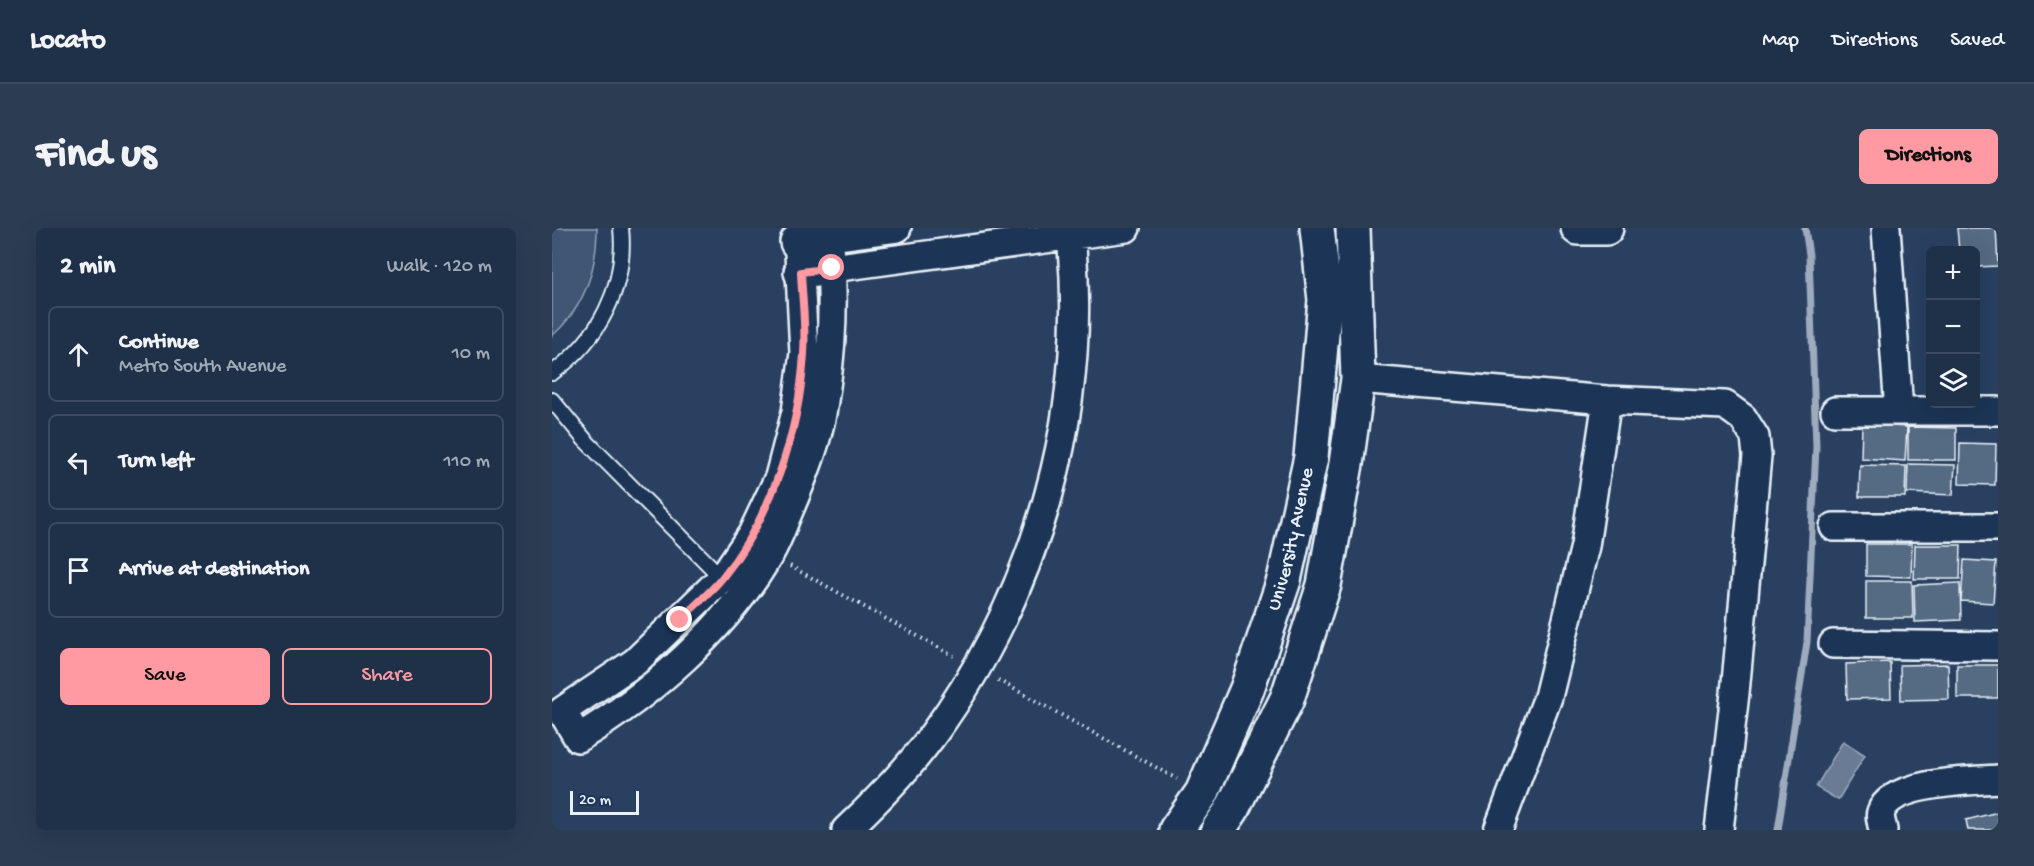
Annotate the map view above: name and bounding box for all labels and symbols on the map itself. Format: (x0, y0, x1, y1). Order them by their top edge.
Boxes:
route start (818, 254, 844, 280)
street label: University Avenue (1263, 465, 1320, 614)
route end (666, 606, 692, 632)
scale bar (570, 788, 639, 816)

